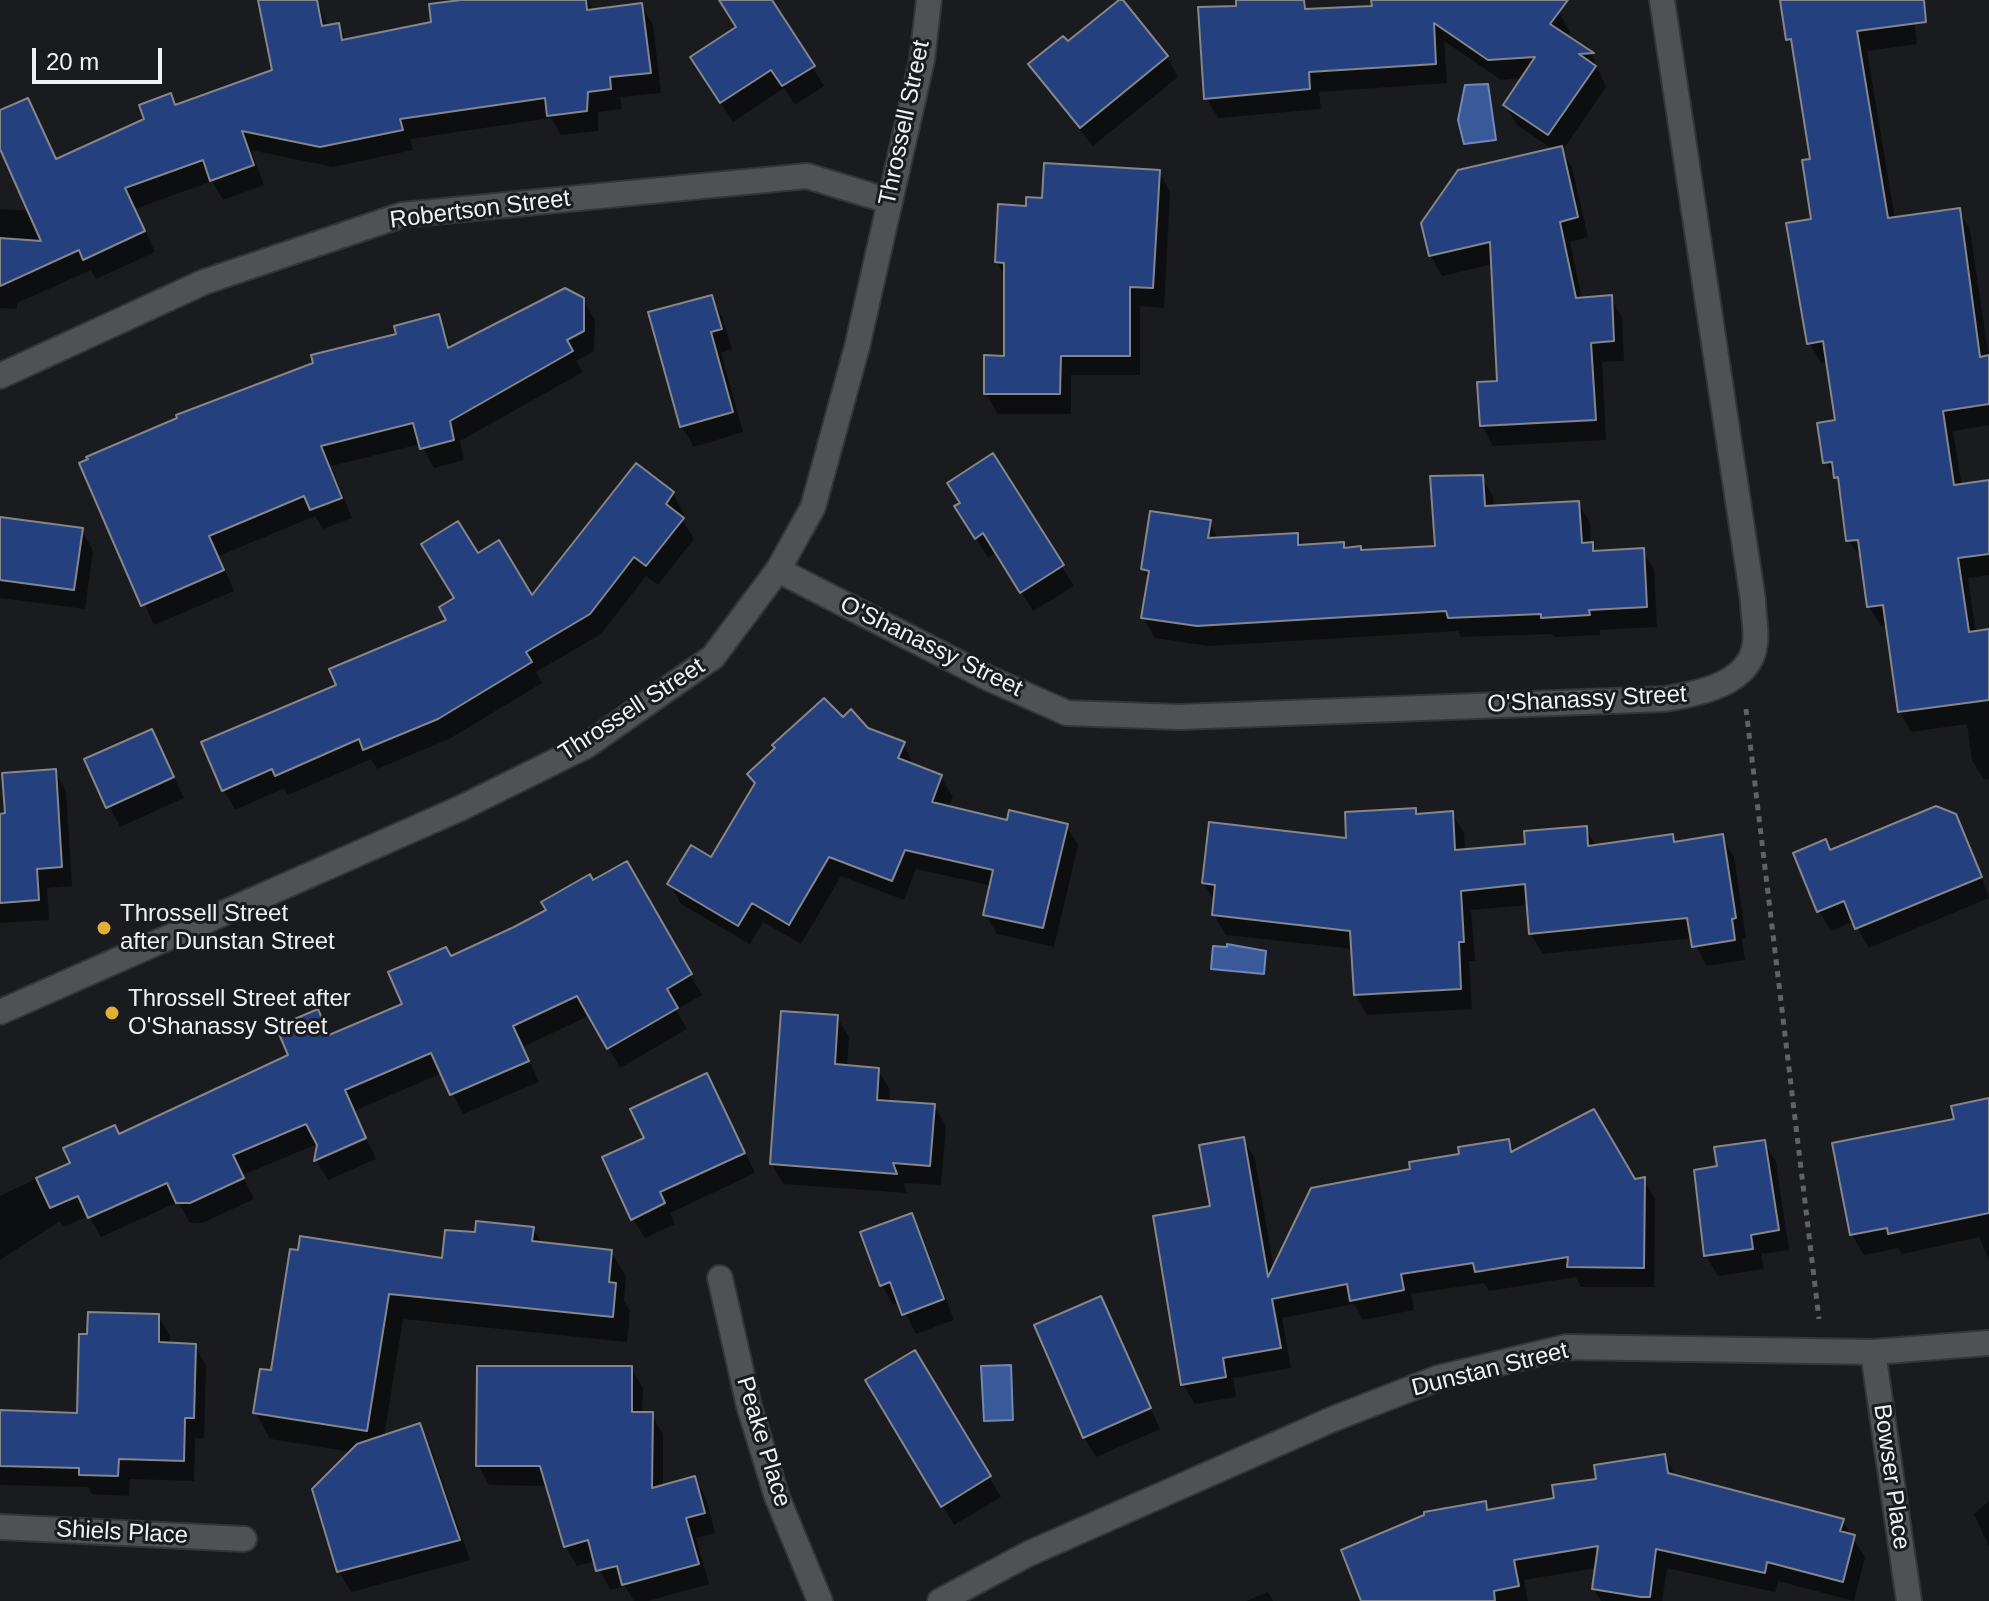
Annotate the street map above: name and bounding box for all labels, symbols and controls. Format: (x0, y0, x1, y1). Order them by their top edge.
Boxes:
scale bar (36, 32, 166, 82)
street label: Throssell Street (873, 38, 937, 208)
text: 20 m (46, 48, 99, 75)
street label: Robertson Street (388, 185, 572, 235)
street label: O'Shanassy Street (835, 590, 1027, 704)
street label: Throssell Street (554, 652, 710, 768)
street label: O'Shanassy Street (1487, 680, 1687, 720)
place label: Throssell Street after Dunstan Street (120, 900, 335, 956)
marker: Throssell Street after Dunstan Street (95, 919, 113, 937)
place label: Throssell Street after O'Shanassy Street (128, 985, 351, 1041)
marker: Throssell Street after O'Shanassy Street (103, 1004, 121, 1022)
street label: Dunstan Street (1409, 1337, 1571, 1403)
street label: Peake Place (730, 1373, 796, 1511)
street label: Bowser Place (1867, 1402, 1915, 1552)
street label: Shiels Place (55, 1515, 189, 1551)

